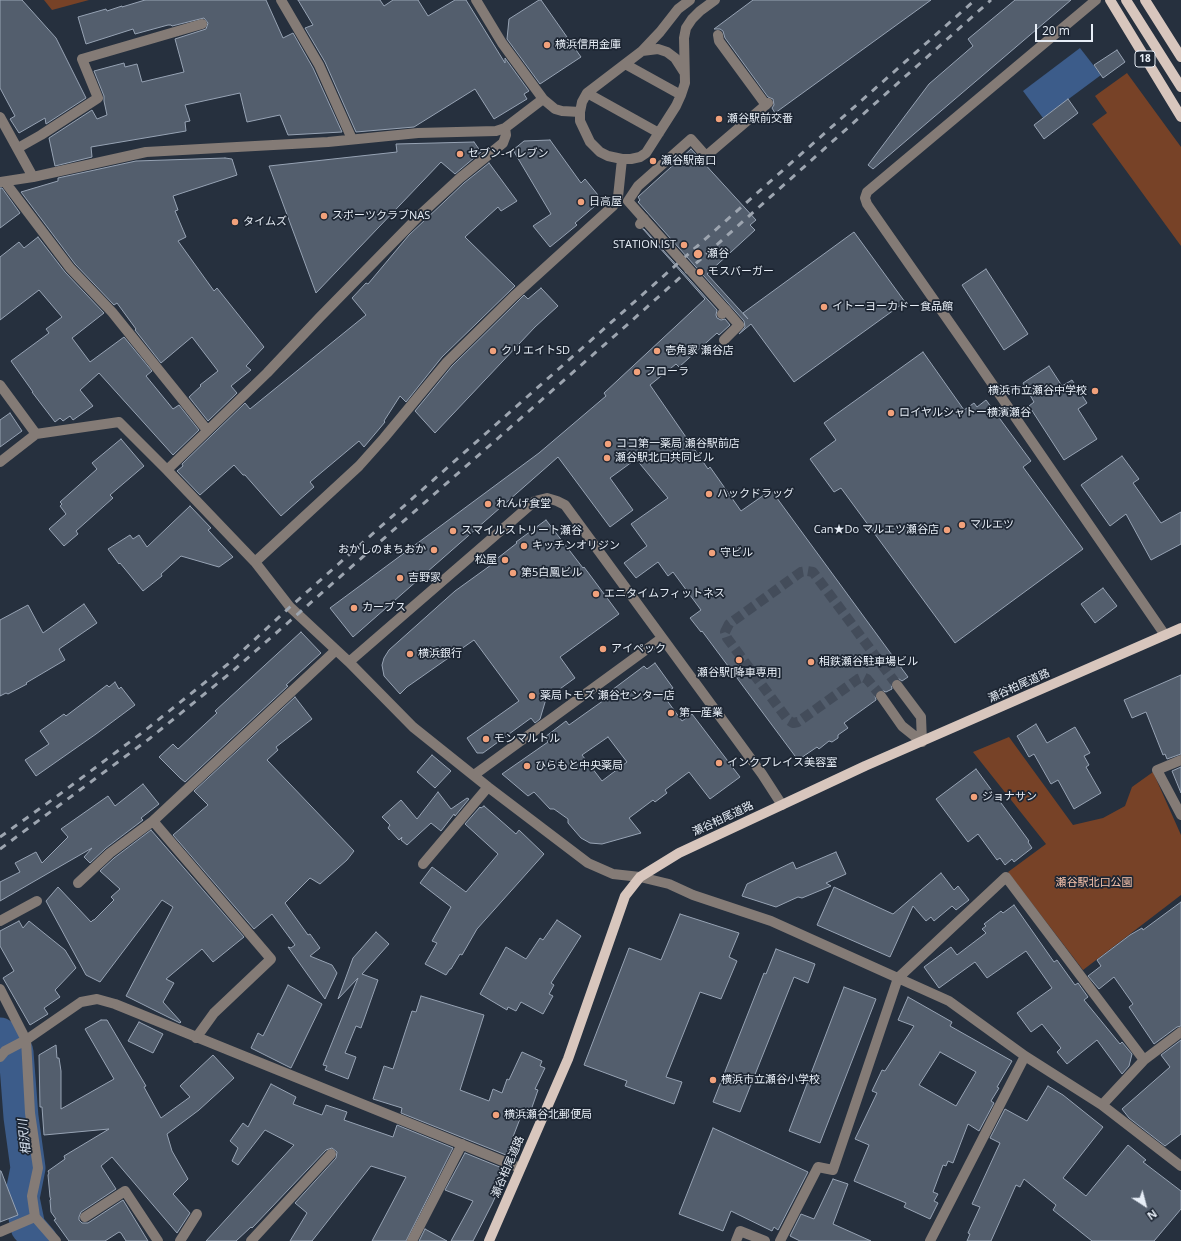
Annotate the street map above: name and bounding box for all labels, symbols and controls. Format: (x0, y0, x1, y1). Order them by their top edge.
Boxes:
scale bar (1037, 16, 1095, 42)
text: 20 m (1042, 22, 1070, 39)
place label: 横浜信用金庫 (555, 38, 621, 52)
marker: 横浜信用金庫 (542, 40, 552, 50)
road number: 18 (1135, 51, 1155, 67)
place label: 瀬谷駅前交番 (727, 112, 793, 126)
marker: 瀬谷駅前交番 (714, 114, 724, 124)
place label: セブン-イレブン (468, 147, 549, 161)
marker: セブン-イレブン (455, 149, 465, 159)
place label: 瀬谷駅南口 (661, 154, 716, 168)
marker: 瀬谷駅南口 (648, 156, 658, 166)
place label: 日高屋 (589, 195, 622, 209)
marker: 日高屋 (576, 197, 586, 207)
place label: スポーツクラブNAS (332, 209, 430, 223)
marker: スポーツクラブNAS (319, 211, 329, 221)
place label: タイムズ (243, 215, 287, 229)
marker: タイムズ (230, 217, 240, 227)
place label: STATION IST (613, 238, 676, 252)
marker: STATION IST (679, 240, 689, 250)
place label: 瀬谷 (707, 247, 729, 261)
marker: 瀬谷 (692, 248, 704, 260)
place label: モスバーガー (708, 265, 774, 279)
marker: モスバーガー (695, 267, 705, 277)
place label: イトーヨーカドー食品館 (832, 300, 953, 314)
marker: イトーヨーカドー食品館 (819, 302, 829, 312)
place label: クリエイトSD (501, 344, 570, 358)
place label: 壱角家 瀬谷店 (665, 344, 734, 358)
marker: クリエイトSD (488, 346, 498, 356)
marker: 壱角家 瀬谷店 (652, 346, 662, 356)
place label: フローラ (645, 365, 689, 379)
marker: フローラ (632, 367, 642, 377)
place label: 横浜市立瀬谷中学校 (988, 384, 1087, 398)
marker: 横浜市立瀬谷中学校 (1090, 386, 1100, 396)
place label: ロイヤルシャトー横濱瀬谷 (899, 406, 1031, 420)
marker: ロイヤルシャトー横濱瀬谷 (886, 408, 896, 418)
place label: ココ第一薬局 瀬谷駅前店 (616, 437, 740, 451)
marker: ココ第一薬局 瀬谷駅前店 (603, 439, 613, 449)
place label: 瀬谷駅北口共同ビル (615, 451, 714, 465)
marker: 瀬谷駅北口共同ビル (602, 453, 612, 463)
place label: ハックドラッグ (717, 487, 794, 501)
marker: ハックドラッグ (704, 489, 714, 499)
place label: れんげ食堂 (496, 497, 551, 511)
marker: れんげ食堂 (483, 499, 493, 509)
place label: マルエツ (970, 518, 1014, 532)
marker: マルエツ (957, 520, 967, 530)
place label: Can★Do マルエツ瀬谷店 (814, 523, 939, 537)
place label: スマイルストリート瀬谷 (461, 524, 582, 538)
marker: Can★Do マルエツ瀬谷店 (942, 525, 952, 535)
marker: スマイルストリート瀬谷 (448, 526, 458, 536)
place label: キッチンオリジン (532, 539, 620, 553)
marker: キッチンオリジン (519, 541, 529, 551)
place label: おかしのまちおか (338, 543, 426, 557)
marker: おかしのまちおか (429, 545, 439, 555)
place label: 守ビル (720, 546, 753, 560)
marker: 守ビル (707, 548, 717, 558)
place label: 松屋 (475, 553, 497, 567)
marker: 松屋 (500, 555, 510, 565)
place label: 第5白鳳ビル (521, 566, 582, 580)
marker: 第5白鳳ビル (508, 568, 518, 578)
place label: 吉野家 (408, 571, 441, 585)
marker: 吉野家 (395, 573, 405, 583)
place label: エニタイムフィットネス (604, 587, 725, 601)
marker: エニタイムフィットネス (591, 589, 601, 599)
place label: カーブス (362, 601, 406, 615)
marker: カーブス (349, 603, 359, 613)
place label: アイペック (611, 642, 666, 656)
marker: アイペック (598, 644, 608, 654)
place label: 横浜銀行 (418, 647, 462, 661)
marker: 横浜銀行 (405, 649, 415, 659)
marker: 瀬谷駅[降車専用] (734, 655, 744, 665)
place label: 相鉄瀬谷駐車場ビル (819, 655, 918, 669)
marker: 相鉄瀬谷駐車場ビル (806, 657, 816, 667)
place label: 瀬谷駅[降車専用] (697, 666, 781, 680)
street label: 瀬谷柏尾道路 (986, 667, 1052, 705)
place label: 薬局トモズ 瀬谷センター店 (540, 689, 675, 703)
marker: 薬局トモズ 瀬谷センター店 (527, 691, 537, 701)
place label: 第一産業 (679, 706, 723, 720)
marker: 第一産業 (666, 708, 676, 718)
place label: モンマルトル (494, 732, 560, 746)
marker: モンマルトル (481, 734, 491, 744)
place label: インクプレイス美容室 (727, 756, 837, 770)
marker: インクプレイス美容室 (714, 758, 724, 768)
place label: ひらもと中央薬局 (535, 759, 623, 773)
marker: ひらもと中央薬局 (522, 761, 532, 771)
place label: ジョナサン (982, 790, 1037, 804)
marker: ジョナサン (969, 792, 979, 802)
street label: 瀬谷柏尾道路 (690, 799, 756, 839)
park label: 瀬谷駅北口公園 (1056, 876, 1132, 890)
place label: 横浜市立瀬谷小学校 (721, 1073, 820, 1087)
marker: 横浜市立瀬谷小学校 (708, 1075, 718, 1085)
place label: 横浜瀬谷北郵便局 (504, 1108, 592, 1122)
marker: 横浜瀬谷北郵便局 (491, 1110, 501, 1120)
water label: 相沢川 (16, 1118, 34, 1156)
street label: 瀬谷柏尾道路 (489, 1134, 527, 1200)
north arrow (1125, 1185, 1165, 1225)
text: N (1144, 1206, 1160, 1224)

